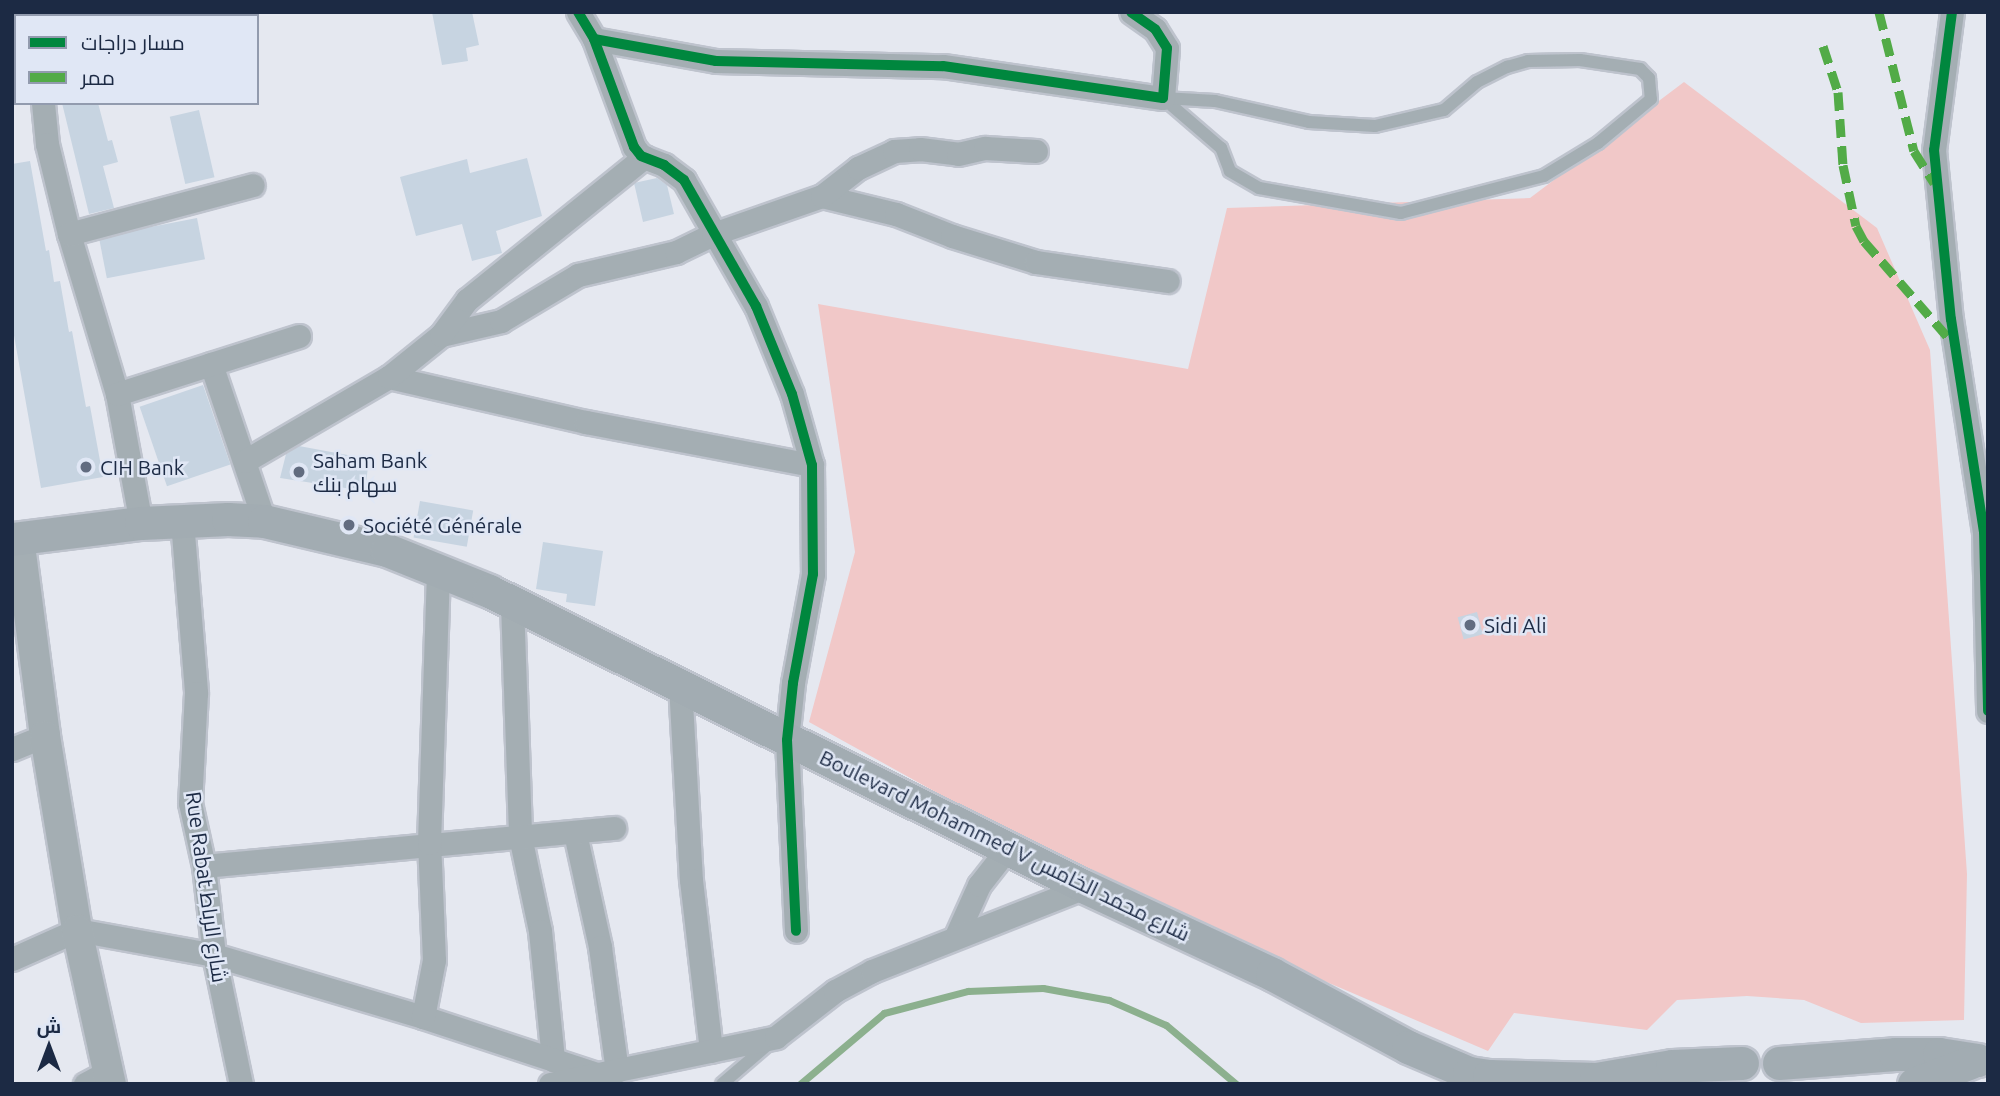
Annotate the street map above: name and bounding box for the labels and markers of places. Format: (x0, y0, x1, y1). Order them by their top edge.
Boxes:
place label: Saham Bank سهام بنك (313, 447, 427, 497)
place label: CIH Bank (100, 454, 184, 480)
marker: CIH Bank (78, 459, 94, 475)
marker: Saham Bank سهام بنك (291, 464, 307, 480)
place label: Société Générale (363, 512, 522, 538)
marker: Société Générale (341, 517, 357, 533)
place label: Sidi Ali (1484, 612, 1547, 638)
marker: Sidi Ali (1462, 617, 1478, 633)

